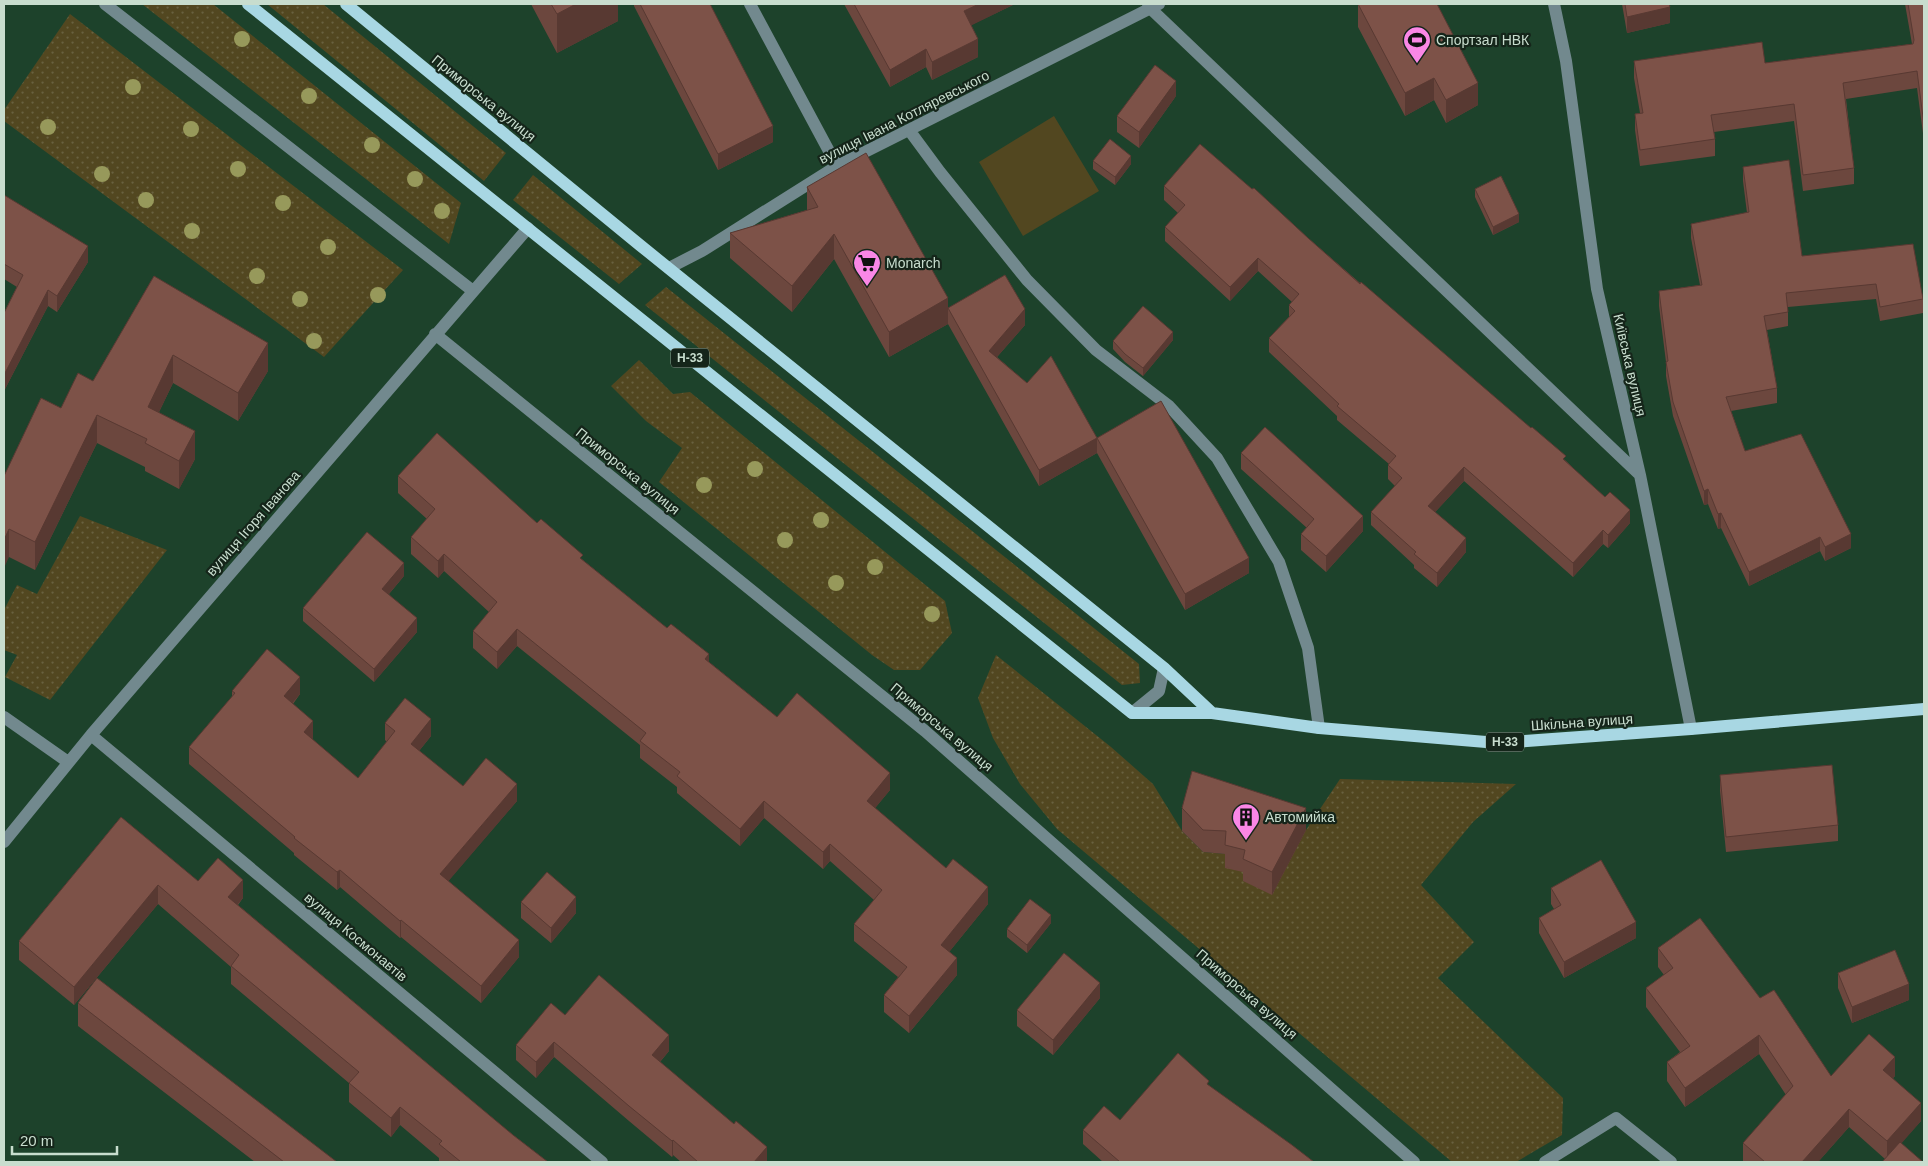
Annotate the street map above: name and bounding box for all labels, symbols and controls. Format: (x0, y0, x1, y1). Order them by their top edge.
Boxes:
sports icon: Спортзал НВК (1402, 25, 1432, 64)
place label: Спортзал НВК (1436, 32, 1530, 48)
street label: Приморська вулиця (429, 51, 539, 145)
street label: вулиця Івана Котляревського (816, 67, 992, 167)
supermarket icon: Monarch (852, 248, 882, 287)
place label: Monarch (886, 255, 940, 271)
street label: Київська вулиця (1610, 312, 1650, 418)
road number: Н-33 (671, 348, 709, 368)
street label: Приморська вулиця (573, 424, 683, 518)
street label: вулиця Ігоря Іванова (203, 467, 303, 579)
street label: Приморська вулиця (888, 680, 996, 774)
street label: Шкільна вулиця (1530, 710, 1634, 734)
road number: Н-33 (1486, 732, 1524, 752)
building icon: Автомийка (1231, 802, 1261, 841)
place label: Автомийка (1265, 809, 1335, 825)
street label: вулиця Космонавтів (301, 889, 411, 985)
street label: Приморська вулиця (1193, 946, 1301, 1042)
scale bar (12, 1124, 118, 1156)
text: 20 m (20, 1132, 53, 1149)

